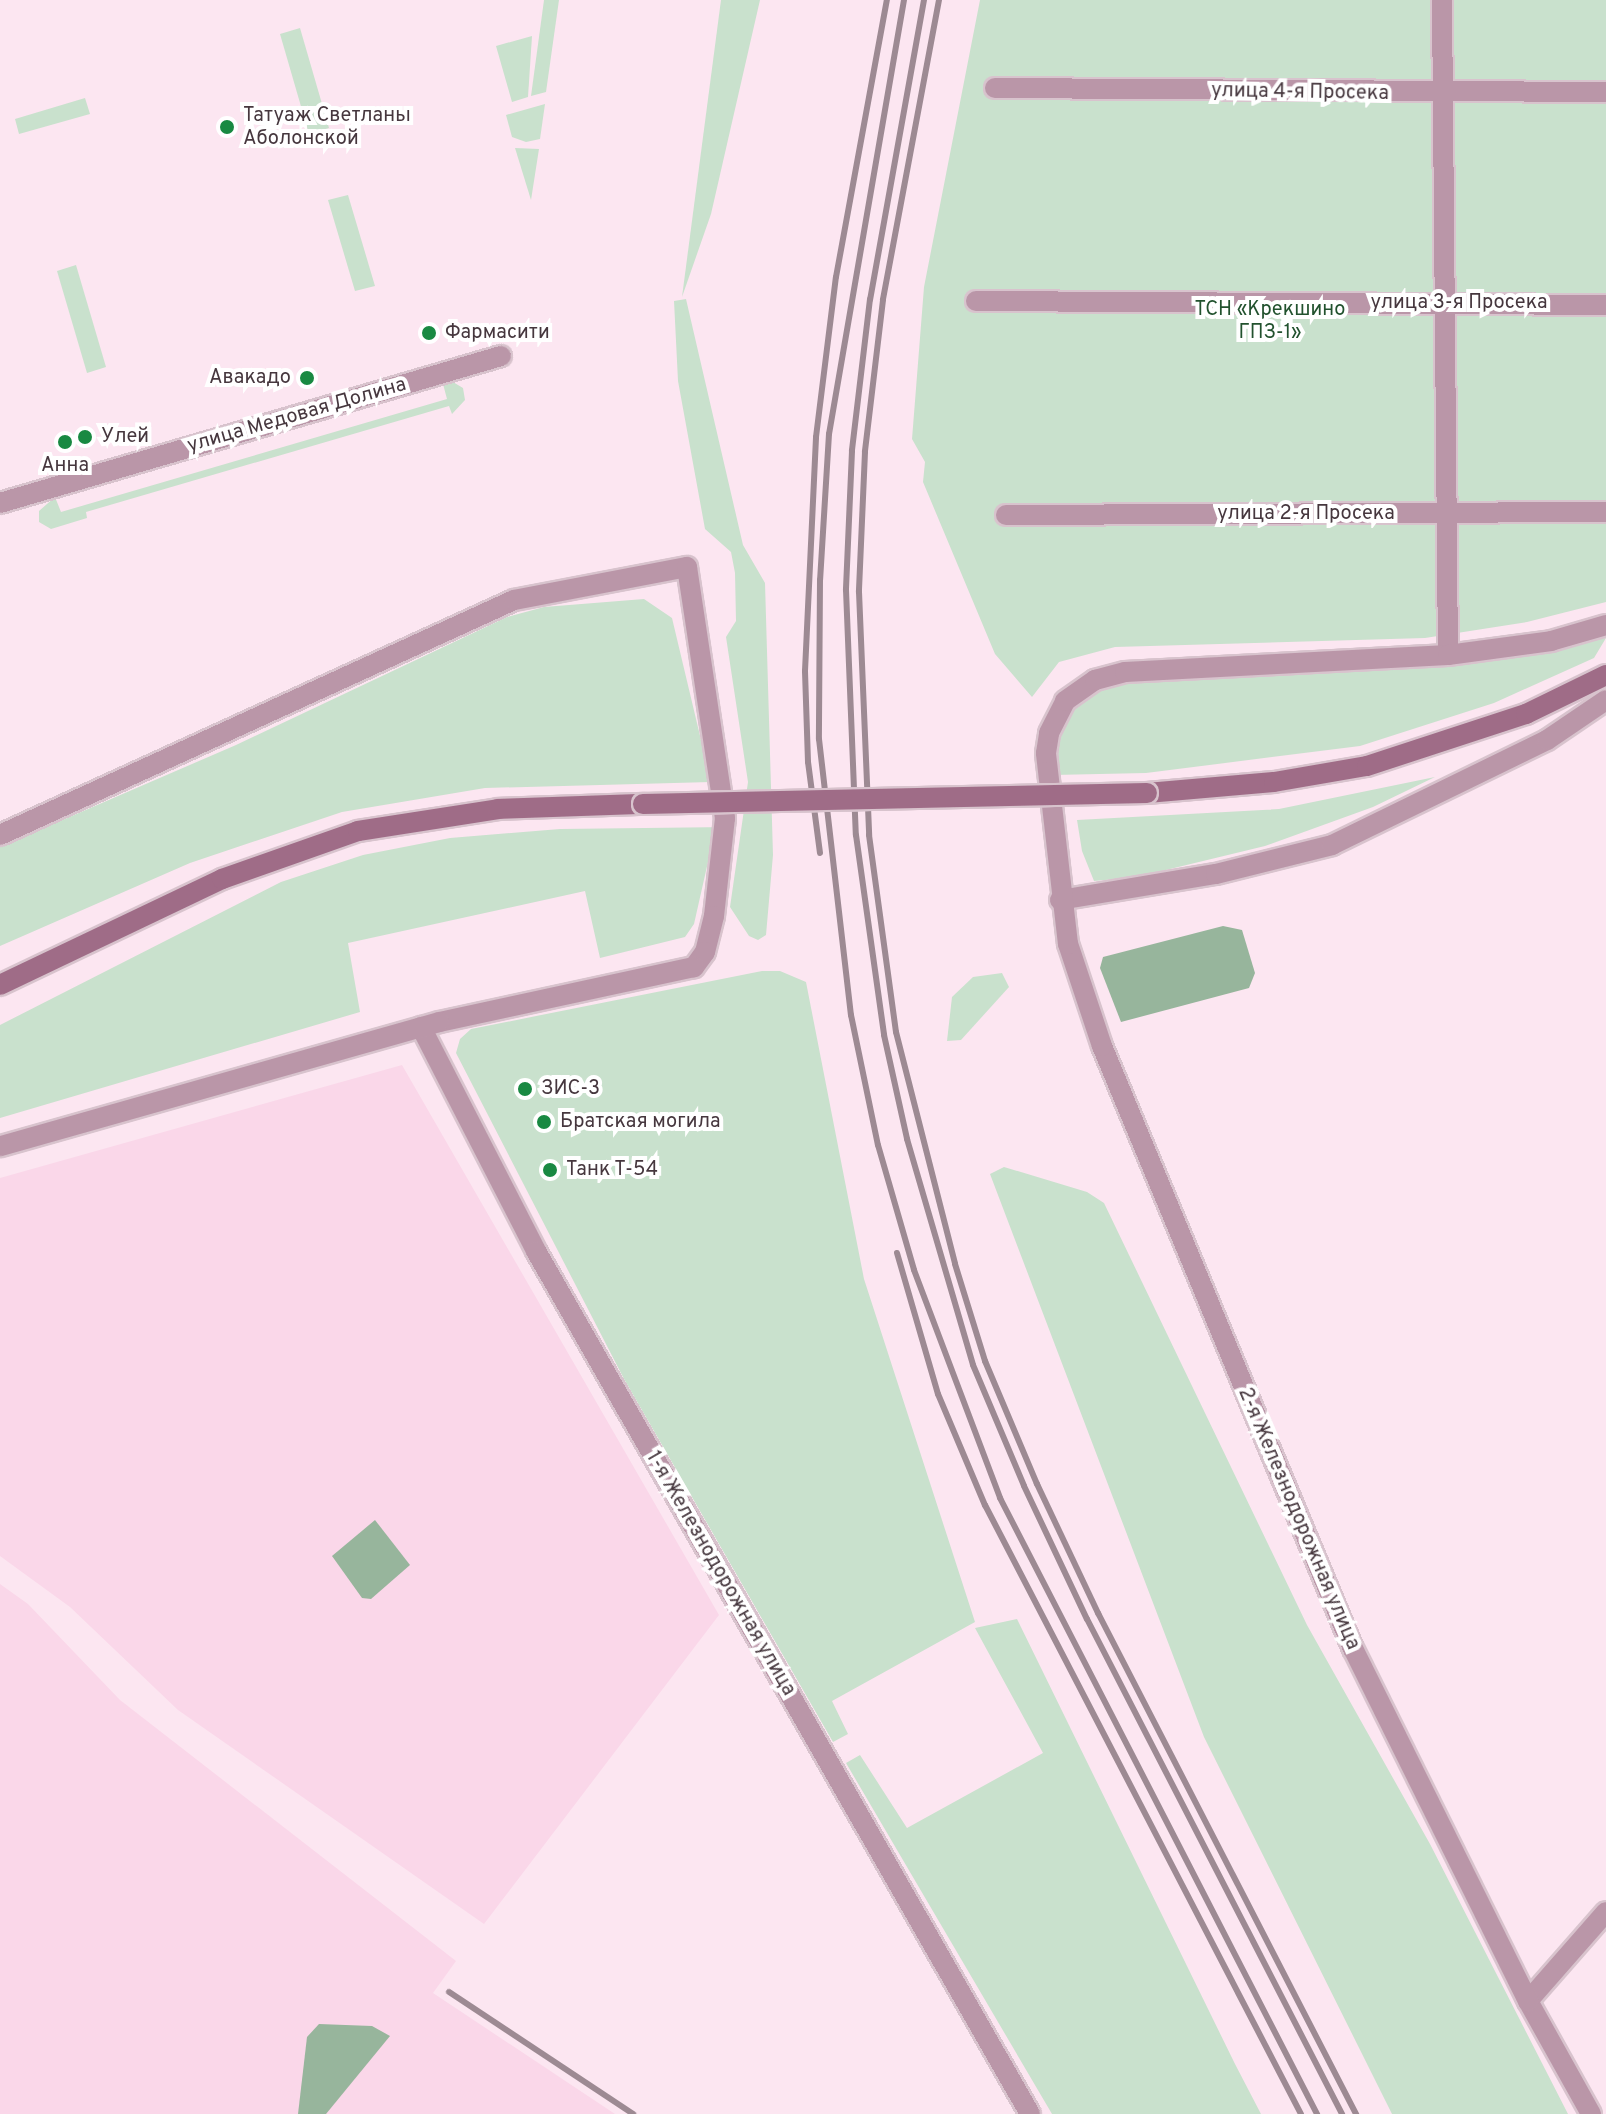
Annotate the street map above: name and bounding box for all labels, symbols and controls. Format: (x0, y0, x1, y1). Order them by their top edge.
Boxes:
street label: улица 4-я Просека (1211, 79, 1389, 107)
place label: Татуаж Светланы Аболонской (243, 104, 411, 151)
marker: Татуаж Светланы Аболонской (218, 118, 236, 136)
street label: улица 3-я Просека (1370, 291, 1548, 315)
park label: ТСН «Крекшино ГПЗ-1» (1195, 298, 1345, 345)
place label: Фармасити (445, 321, 550, 345)
marker: Фармасити (420, 324, 438, 342)
place label: Авакадо (209, 366, 291, 390)
marker: Авакадо (298, 369, 316, 387)
street label: улица Медовая Долина (185, 373, 409, 459)
place label: Улей (101, 425, 149, 449)
marker: Улей (76, 428, 94, 446)
marker: Анна (56, 433, 74, 451)
place label: Анна (41, 454, 89, 478)
street label: улица 2-я Просека (1217, 502, 1395, 526)
place label: ЗИС-3 (541, 1077, 600, 1101)
marker: ЗИС-3 (516, 1080, 534, 1098)
place label: Братская могила (560, 1110, 721, 1134)
marker: Братская могила (535, 1113, 553, 1131)
place label: Танк Т-54 (566, 1158, 659, 1182)
marker: Танк Т-54 (541, 1161, 559, 1179)
street label: 2-я Железнодорожная улица (1232, 1384, 1364, 1654)
street label: 1-я Железнодорожная улица (640, 1447, 800, 1701)

